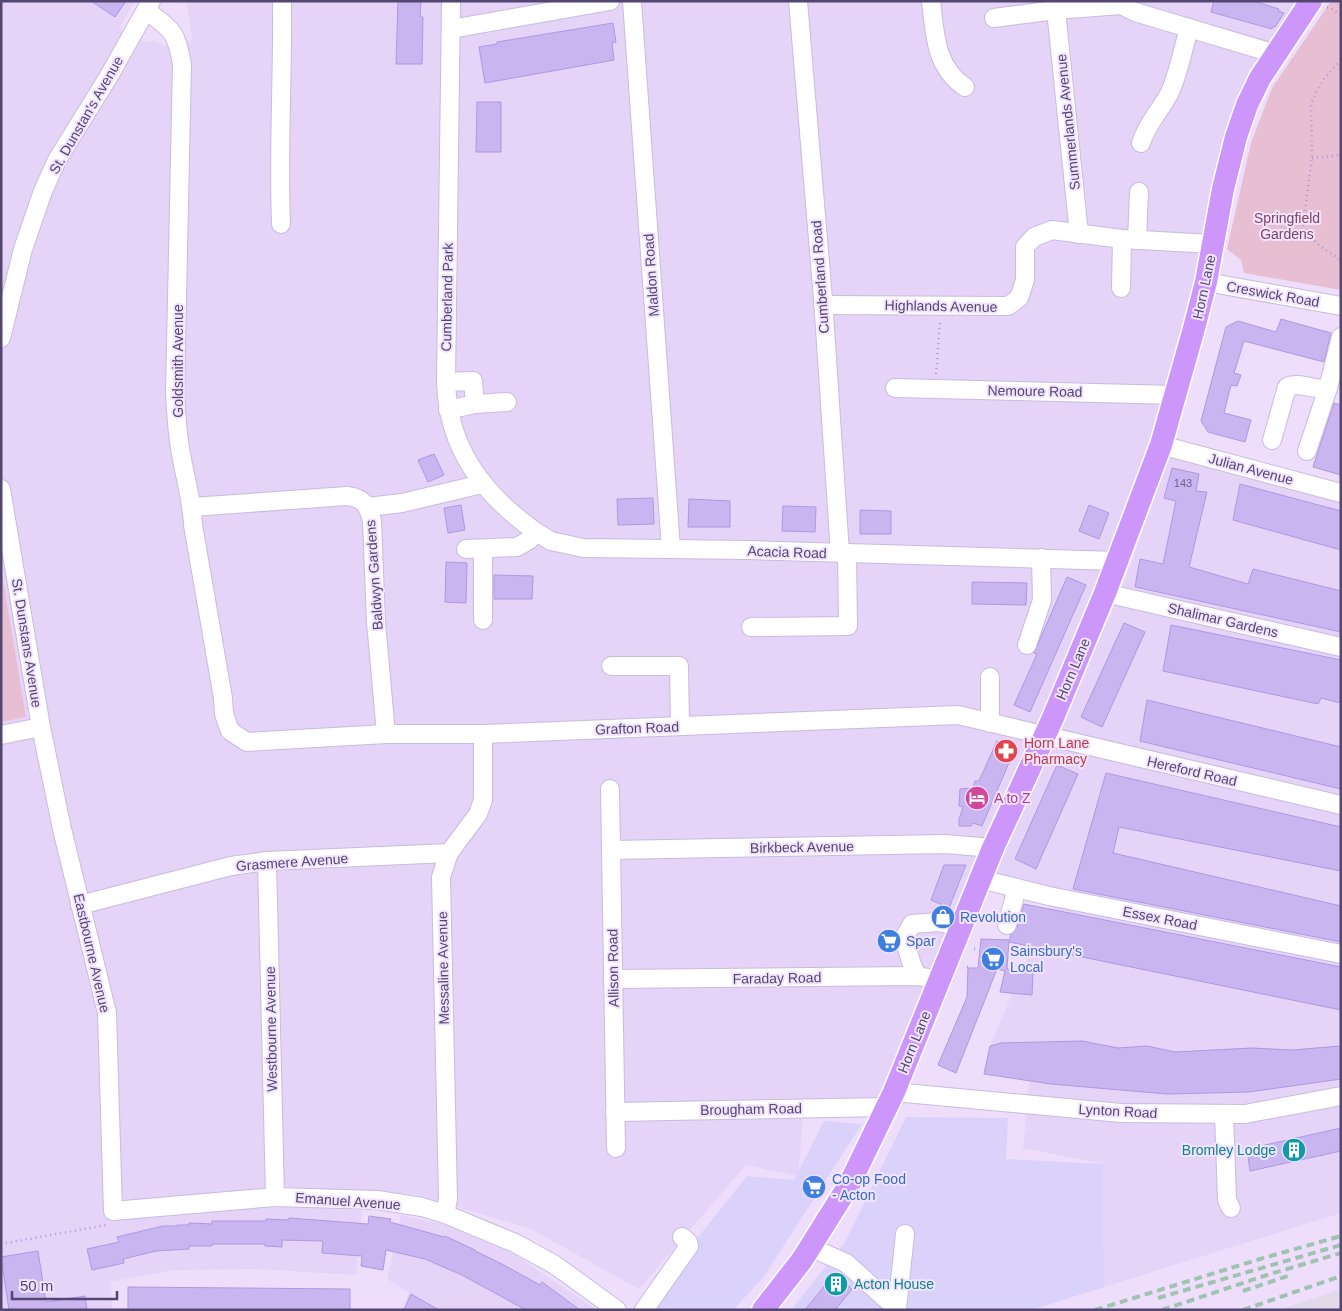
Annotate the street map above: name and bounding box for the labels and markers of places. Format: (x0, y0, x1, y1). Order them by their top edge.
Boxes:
place label: Horn Lane Pharmacy (1024, 735, 1090, 767)
pharmacy icon: Horn Lane Pharmacy (993, 738, 1019, 764)
hotel icon: A to Z (964, 785, 990, 811)
place label: A to Z (994, 790, 1031, 806)
shop icon: Revolution (930, 904, 956, 930)
place label: Revolution (960, 909, 1026, 925)
supermarket icon: Spar (876, 928, 902, 954)
place label: Spar (906, 933, 936, 949)
place label: Sainsbury's Local (1010, 943, 1082, 975)
supermarket icon: Sainsbury's Local (980, 946, 1006, 972)
building icon: Bromley Lodge (1281, 1137, 1307, 1163)
place label: Bromley Lodge (1182, 1142, 1276, 1158)
place label: Co-op Food - Acton (832, 1171, 906, 1203)
supermarket icon: Co-op Food - Acton (801, 1174, 827, 1200)
building icon: Acton House (823, 1271, 849, 1297)
place label: Acton House (854, 1276, 934, 1292)

